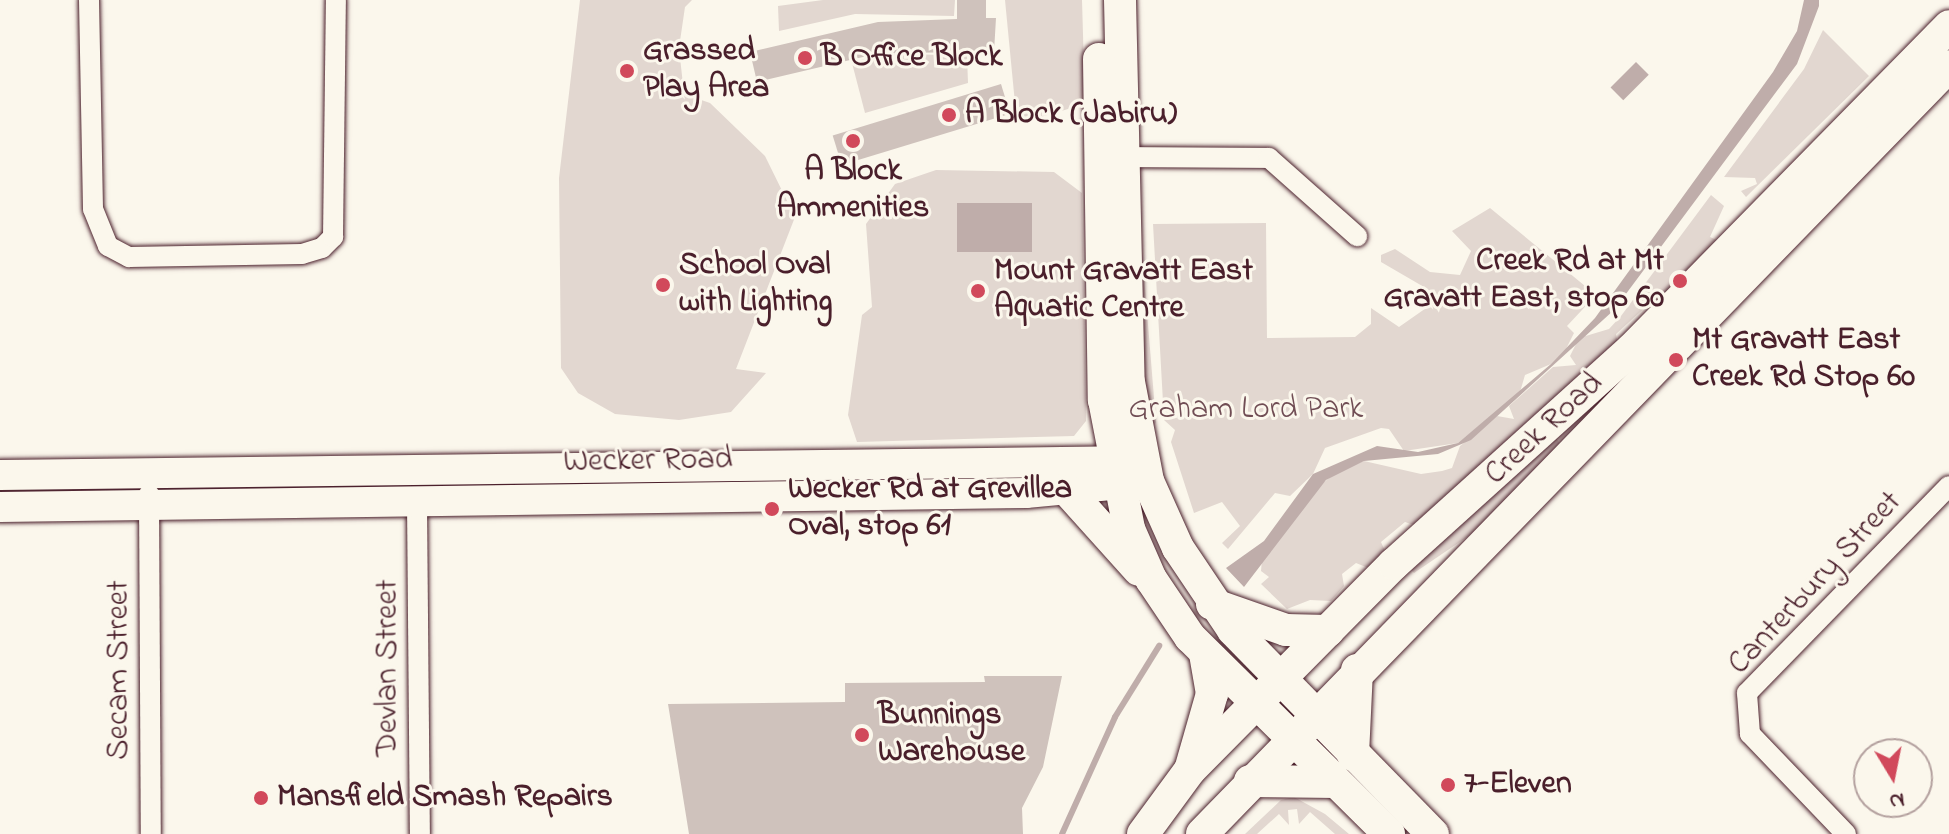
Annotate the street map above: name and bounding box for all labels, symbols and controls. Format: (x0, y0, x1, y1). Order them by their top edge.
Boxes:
place label: Grassed Play Area (643, 34, 769, 109)
place label: B Office Block (821, 39, 1003, 77)
marker: B Office Block (796, 49, 814, 67)
marker: Grassed Play Area (618, 62, 636, 80)
place label: A Block (Jabiru) (965, 96, 1177, 134)
marker: A Block (Jabiru) (940, 106, 958, 124)
marker: A Block Ammenities (844, 132, 862, 150)
place label: A Block Ammenities (777, 154, 929, 229)
place label: Creek Rd at Mt Gravatt East, stop 60 (1383, 244, 1664, 319)
place label: School Oval with Lighting (679, 248, 832, 323)
place label: Mount Gravatt East Aquatic Centre (994, 254, 1253, 329)
marker: Creek Rd at Mt Gravatt East, stop 60 (1671, 272, 1689, 290)
marker: School Oval with Lighting (654, 276, 672, 294)
marker: Mount Gravatt East Aquatic Centre (969, 282, 987, 300)
place label: Mt Gravatt East Creek Rd Stop 60 (1692, 323, 1915, 398)
marker: Mt Gravatt East Creek Rd Stop 60 (1667, 351, 1685, 369)
street label: Creek Road (1478, 366, 1612, 494)
park label: Graham Lord Park (1129, 391, 1363, 429)
street label: Wecker Road (563, 441, 733, 483)
place label: Wecker Rd at Grevillea Oval, stop 61 (788, 472, 1072, 547)
street label: Canterbury Street (1721, 484, 1911, 684)
marker: Wecker Rd at Grevillea Oval, stop 61 (763, 500, 781, 518)
street label: Devlan Street (370, 579, 408, 757)
street label: Secam Street (101, 580, 139, 760)
place label: Bunnings Warehouse (878, 698, 1025, 773)
marker: Bunnings Warehouse (853, 726, 871, 744)
north arrow (1853, 738, 1933, 818)
place label: 7-Eleven (1464, 766, 1572, 804)
marker: 7-Eleven (1439, 776, 1457, 794)
place label: Mansfield Smash Repairs (277, 779, 613, 817)
text: N (1887, 783, 1907, 817)
marker: Mansfield Smash Repairs (252, 789, 270, 807)

